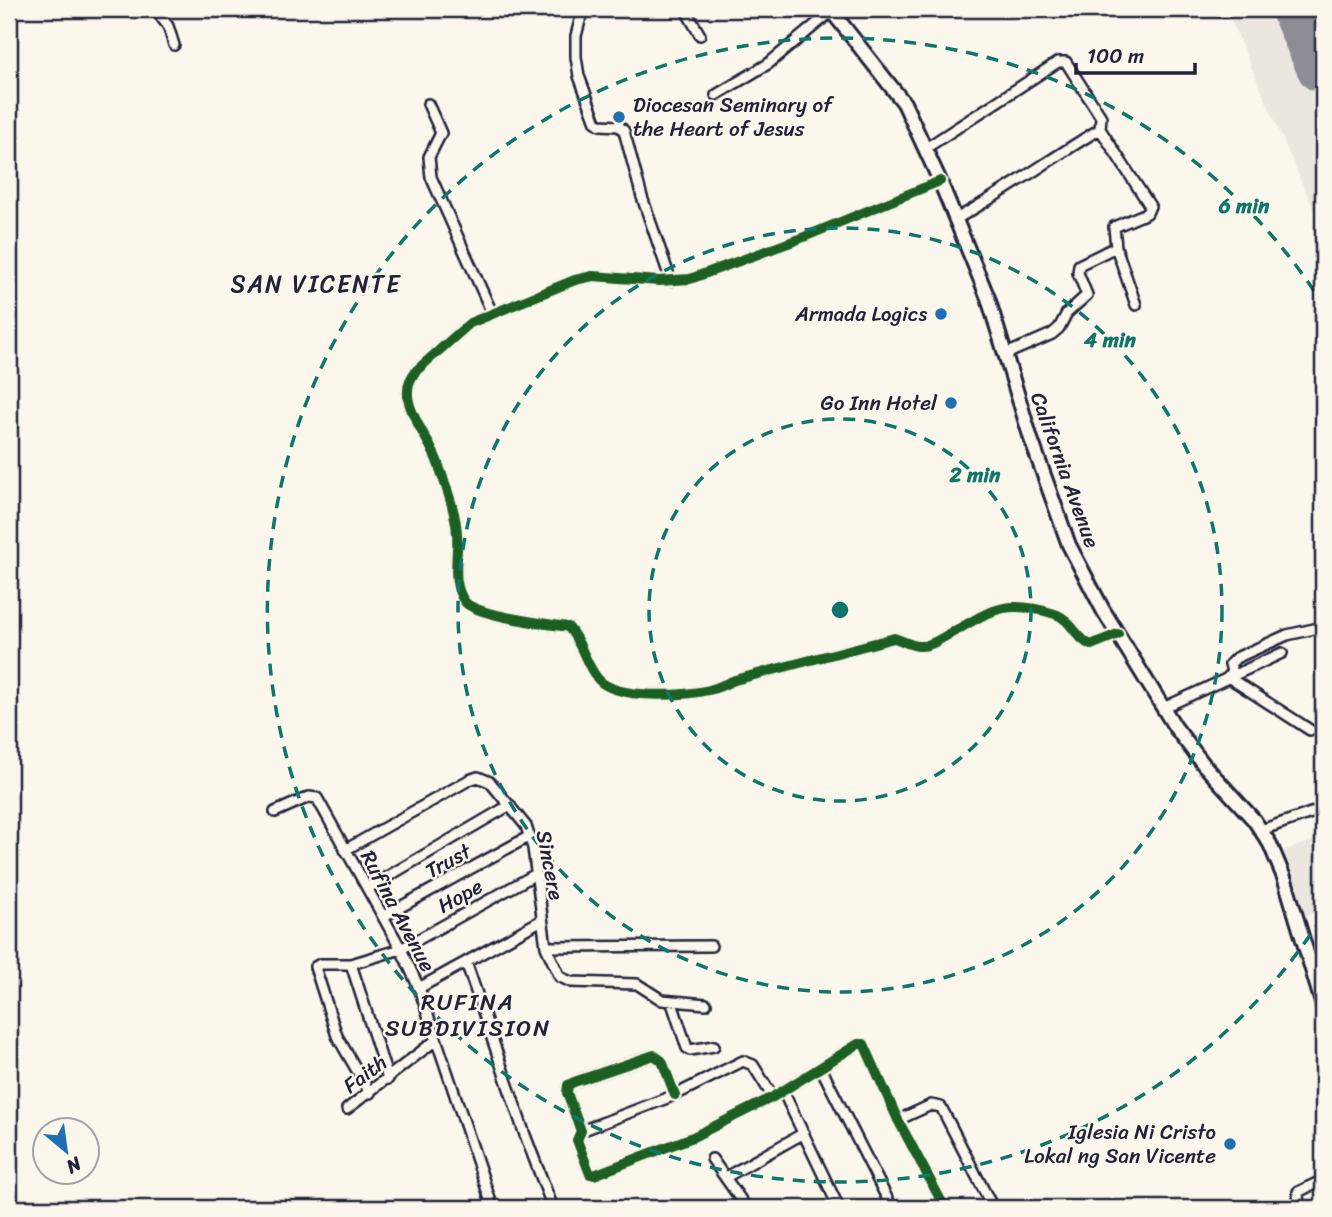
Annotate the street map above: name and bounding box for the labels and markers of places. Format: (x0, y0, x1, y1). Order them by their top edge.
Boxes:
place label: Diocesan Seminary of the Heart of Jesus (633, 86, 835, 148)
marker: Diocesan Seminary of the Heart of Jesus (611, 109, 627, 125)
place label: Armada Logics (794, 295, 927, 333)
marker: Armada Logics (933, 306, 949, 322)
place label: Go Inn Hotel (821, 384, 938, 422)
marker: Go Inn Hotel (943, 395, 959, 411)
centre of rings (828, 598, 852, 622)
place label: Iglesia Ni Cristo Lokal ng San Vicente (1024, 1113, 1216, 1175)
marker: Iglesia Ni Cristo Lokal ng San Vicente (1222, 1136, 1238, 1152)

